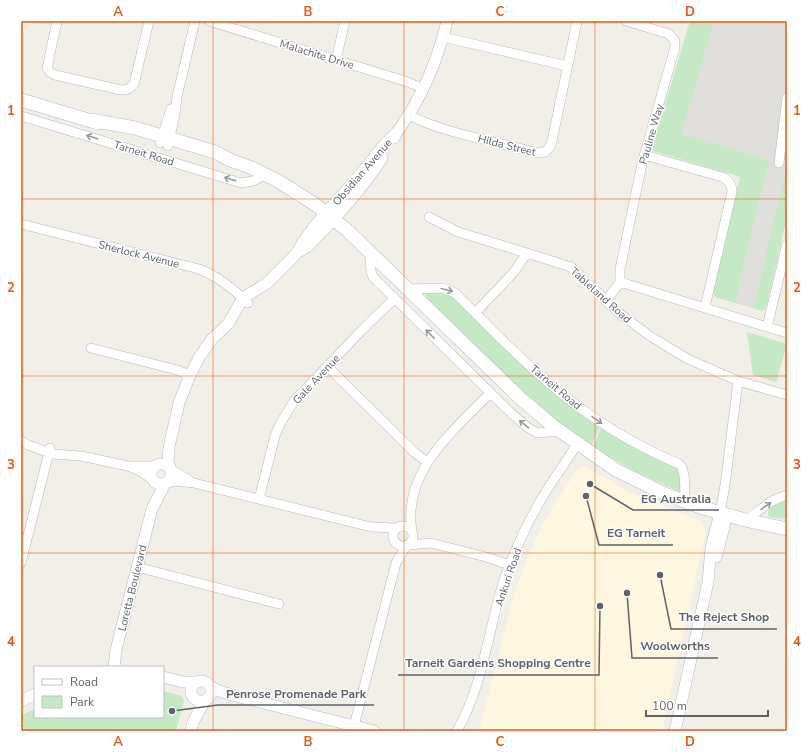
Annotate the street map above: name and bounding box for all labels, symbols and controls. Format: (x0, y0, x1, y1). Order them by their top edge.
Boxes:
text: A (113, 3, 123, 21)
text: B (304, 3, 313, 21)
text: C (496, 3, 505, 21)
text: D (685, 3, 695, 21)
street label: Malachite Drive (278, 36, 356, 73)
text: 1 (7, 102, 15, 120)
street label: Pauline Way (636, 102, 667, 166)
text: 1 (793, 102, 801, 120)
street label: Hilda Street (476, 131, 538, 160)
one-way arrow (86, 133, 99, 140)
street label: Obsidian Avenue (329, 136, 396, 209)
street label: Tarneit Road (112, 137, 176, 170)
one-way arrow (223, 175, 236, 182)
street label: Sherlock Avenue (97, 237, 181, 272)
street label: Tableland Road (567, 264, 634, 327)
text: 2 (7, 279, 15, 297)
text: 2 (793, 279, 801, 297)
one-way arrow (440, 287, 453, 294)
one-way arrow (425, 329, 435, 339)
street label: Gale Avenue (289, 351, 343, 408)
street label: Tarneit Road (527, 362, 584, 413)
one-way arrow (591, 416, 602, 424)
one-way arrow (519, 420, 529, 429)
text: 3 (7, 456, 15, 474)
text: 3 (793, 456, 801, 474)
callout: EG Australia (633, 486, 719, 510)
text: EG Australia (641, 491, 711, 507)
one-way arrow (760, 502, 771, 510)
callout: EG Tarneit (599, 521, 673, 545)
text: EG Tarneit (607, 525, 665, 541)
street label: Loretta Boulevard (115, 543, 150, 633)
street label: Ankuri Road (491, 546, 525, 608)
callout: The Reject Shop (671, 605, 777, 629)
text: The Reject Shop (679, 609, 769, 625)
text: 4 (7, 633, 15, 651)
text: 4 (793, 633, 801, 651)
callout: Woolworths (632, 634, 718, 658)
text: Woolworths (640, 638, 710, 654)
callout: Tarneit Gardens Shopping Centre (398, 651, 599, 675)
text: Tarneit Gardens Shopping Centre (405, 655, 591, 671)
legend (34, 666, 164, 718)
text: Road (70, 674, 98, 690)
callout: Penrose Promenade Park (218, 681, 374, 705)
text: Penrose Promenade Park (226, 686, 367, 702)
scale bar (646, 692, 768, 718)
text: Park (70, 694, 95, 710)
text: 100 m (652, 698, 687, 714)
text: A (113, 733, 123, 751)
text: B (304, 733, 313, 751)
text: C (496, 733, 505, 751)
text: D (685, 733, 695, 751)

